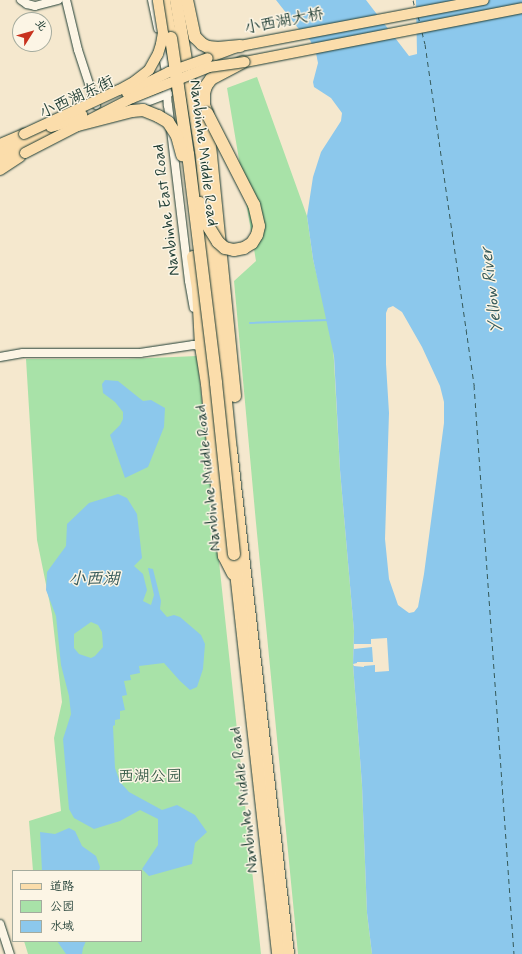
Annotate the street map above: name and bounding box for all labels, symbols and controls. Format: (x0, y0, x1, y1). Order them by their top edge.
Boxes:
street label: 小西湖大桥 (243, 5, 325, 39)
north arrow (12, 12, 52, 52)
text: 北 (32, 17, 50, 34)
street label: 小西湖东街 (37, 72, 117, 124)
street label: Nanbinhe Middle Road (184, 77, 222, 229)
street label: Nanbinhe East Road (149, 143, 185, 277)
water label: Yellow River (477, 245, 507, 335)
street label: Nanbinhe Middle Road (192, 402, 226, 554)
water label: 小西湖 (69, 570, 119, 590)
street label: Nanbinhe Middle Road (226, 724, 264, 876)
park label: 西湖公园 (118, 767, 182, 787)
legend (12, 870, 142, 942)
text: 道路 (50, 879, 74, 895)
text: 公园 (50, 899, 74, 915)
text: 水域 (50, 919, 74, 935)

